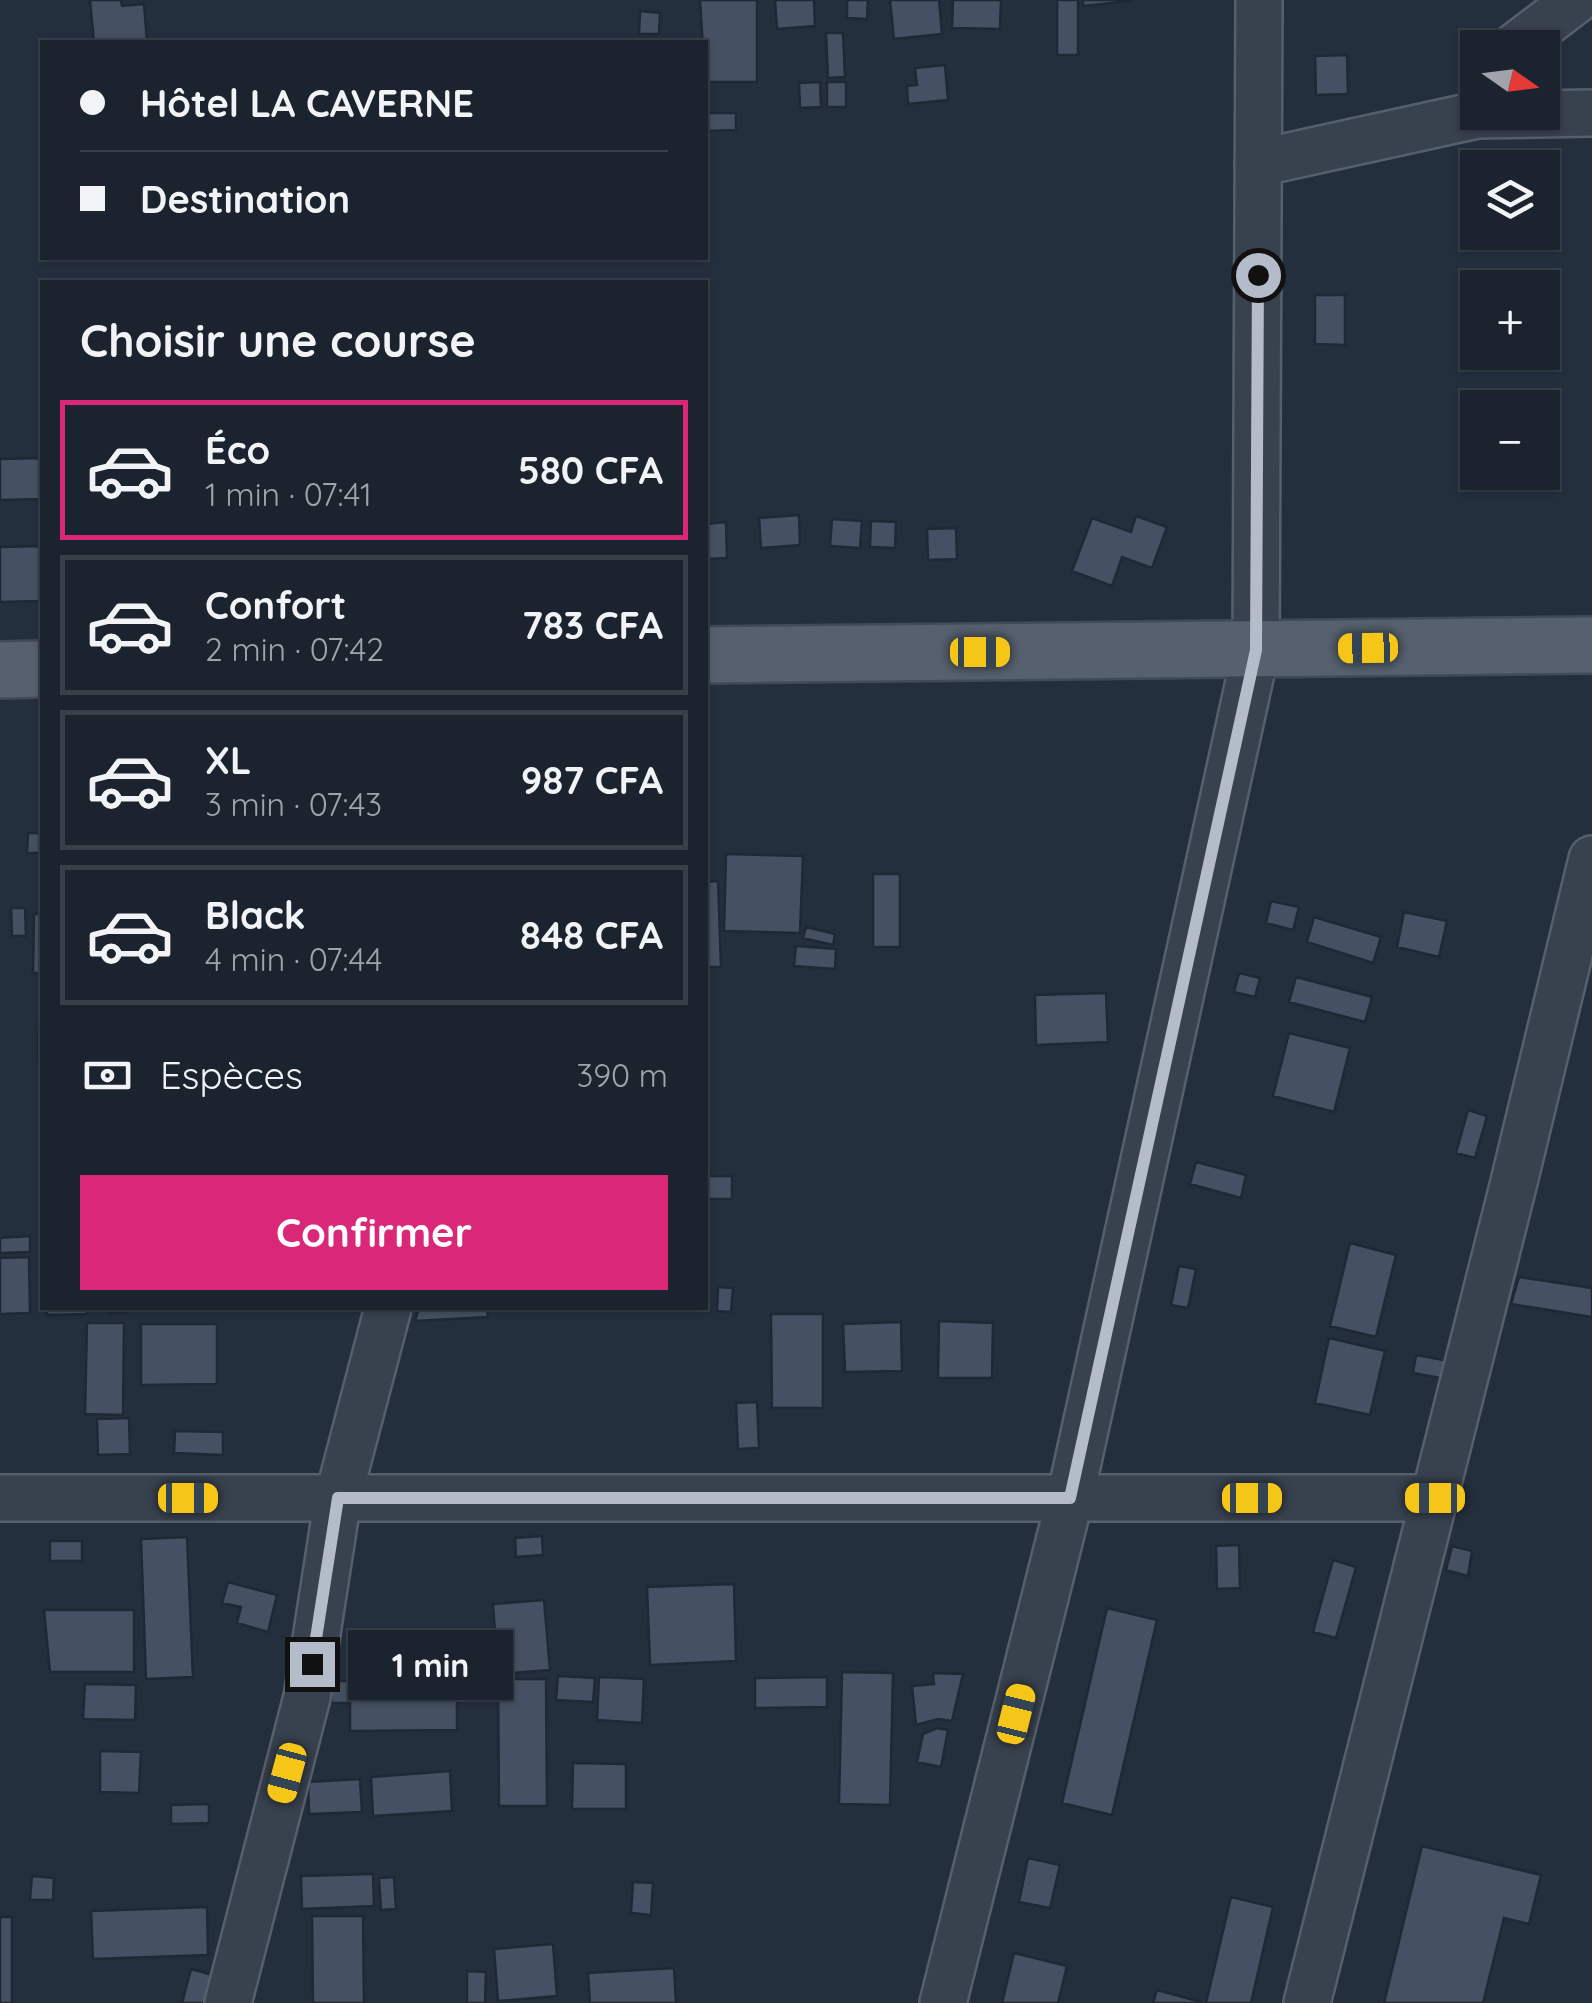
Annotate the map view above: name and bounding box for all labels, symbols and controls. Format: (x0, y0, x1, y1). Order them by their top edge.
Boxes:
north arrow (1460, 30, 1560, 130)
map controls (1460, 30, 1560, 490)
text: Hôtel LA CAVERNE (140, 79, 474, 127)
button: layers (1460, 150, 1560, 250)
text: Destination (140, 175, 350, 223)
route start (1236, 253, 1281, 298)
button: + (1460, 270, 1560, 370)
text: Choisir une course (80, 312, 476, 368)
button: − (1460, 390, 1560, 490)
icon: car (85, 425, 175, 515)
text: Éco (205, 426, 270, 474)
text: 580 CFA (518, 446, 663, 494)
text: 1 min · 07:41 (205, 474, 372, 514)
icon: car (85, 580, 175, 670)
text: Confort (205, 581, 346, 629)
text: 783 CFA (522, 601, 663, 649)
text: 2 min · 07:42 (205, 629, 384, 669)
car (1338, 632, 1398, 664)
car (950, 637, 1010, 667)
icon: car (85, 735, 175, 825)
text: XL (205, 736, 251, 784)
text: 987 CFA (521, 756, 663, 804)
text: 3 min · 07:43 (205, 784, 382, 824)
icon: car (85, 890, 175, 980)
text: Black (205, 891, 305, 939)
text: 848 CFA (520, 911, 663, 959)
text: 4 min · 07:44 (205, 939, 382, 979)
icon: cash (80, 1048, 135, 1103)
text: Espèces (160, 1051, 303, 1099)
text: 390 m (576, 1055, 668, 1095)
button: Confirmer (80, 1175, 668, 1290)
car (158, 1483, 218, 1513)
car (1222, 1483, 1282, 1513)
car (1405, 1483, 1465, 1513)
callout: 1 min (347, 1629, 512, 1699)
route end (290, 1642, 335, 1687)
text: 1 min (392, 1645, 469, 1685)
car (994, 1681, 1038, 1747)
car (265, 1740, 309, 1806)

